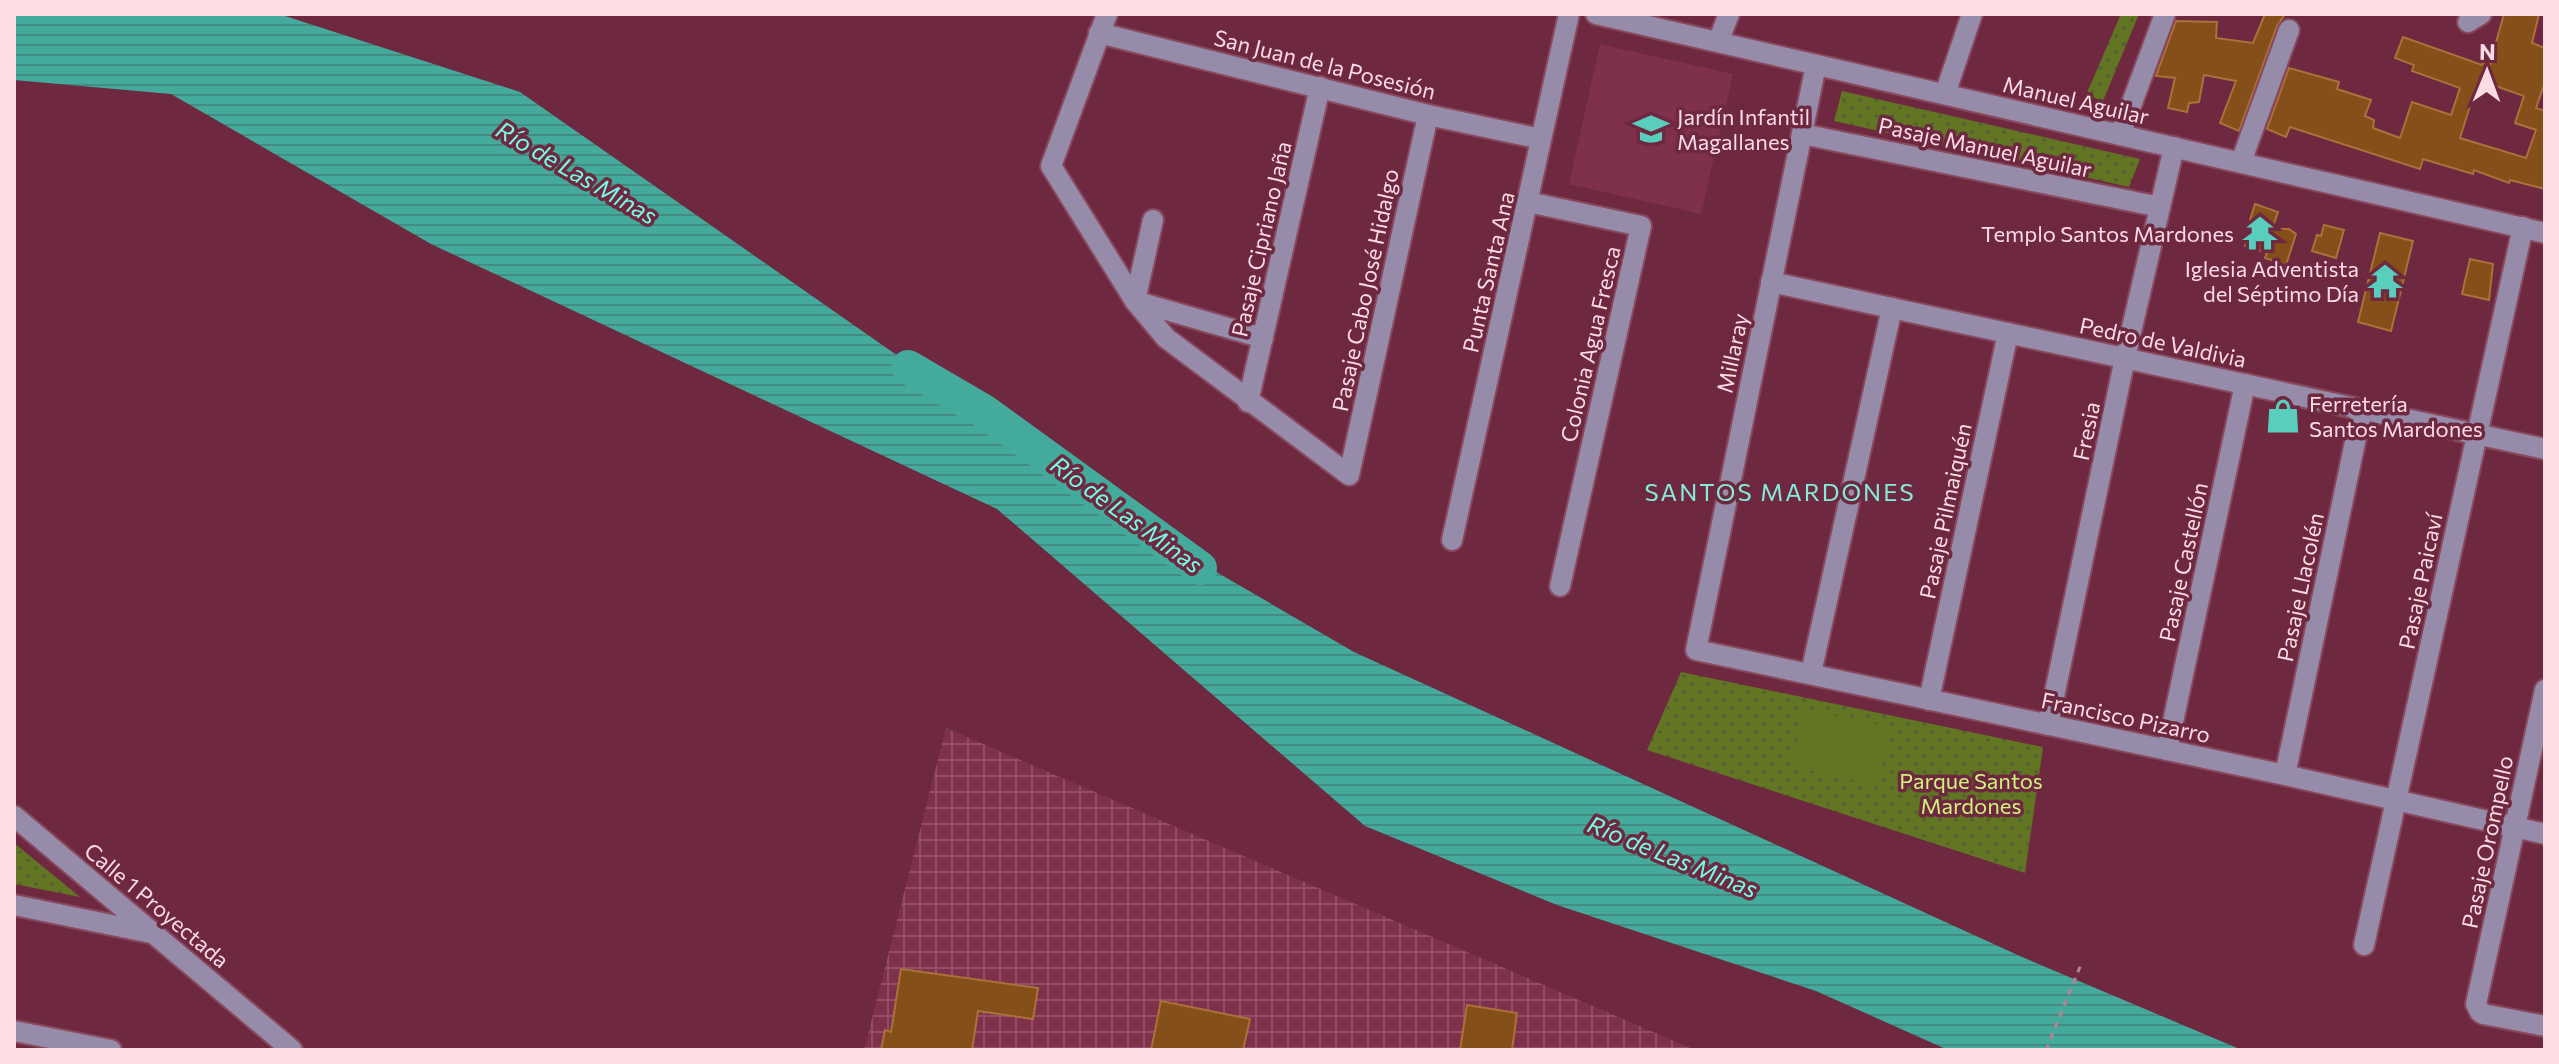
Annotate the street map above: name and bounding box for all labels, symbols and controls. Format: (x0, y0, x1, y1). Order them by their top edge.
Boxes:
street label: San Juan de la Posesión (1211, 23, 1439, 105)
north arrow (2447, 32, 2527, 112)
text: N (2479, 38, 2496, 65)
street label: Manuel Aguilar (2000, 70, 2152, 130)
place label: Jardín Infantil Magallanes (1677, 103, 1810, 155)
school or university icon: Jardín Infantil Magallanes (1632, 110, 1670, 148)
street label: Pasaje Manuel Aguilar (1876, 111, 2094, 183)
water label: Río de Las Minas (492, 114, 662, 230)
street label: Pasaje Cipriano Jaña (1225, 139, 1297, 339)
street label: Pasaje Cabo José Hidalgo (1326, 166, 1404, 414)
street label: Punta Santa Ana (1456, 189, 1520, 355)
temple icon: Templo Santos Mardones (2241, 214, 2279, 252)
place label: Templo Santos Mardones (1981, 220, 2234, 247)
street label: Colonia Agua Fresca (1554, 243, 1626, 445)
place label: Iglesia Adventista del Séptimo Día (2185, 255, 2359, 307)
temple icon: Iglesia Adventista del Séptimo Día (2366, 262, 2404, 300)
street label: Millaray (1710, 311, 1754, 395)
street label: Pedro de Valdivia (2077, 311, 2249, 373)
place label: Ferretería Santos Mardones (2309, 390, 2483, 442)
shop icon: Ferretería Santos Mardones (2264, 397, 2302, 435)
street label: Fresia (2067, 399, 2105, 463)
street label: Pasaje Pilmaiquén (1913, 421, 1977, 601)
water label: Río de Las Minas (1045, 449, 1209, 579)
district label: SANTOS MARDONES (1645, 477, 1915, 506)
street label: Pasaje Castellón (2153, 480, 2213, 644)
street label: Pasaje Paicaví (2392, 509, 2448, 651)
street label: Pasaje Llacolén (2271, 510, 2329, 664)
street label: Francisco Pizarro (2039, 686, 2213, 748)
street label: Pasaje Orompello (2456, 753, 2518, 931)
park label: Parque Santos Mardones (1899, 767, 2043, 819)
water label: Río de Las Minas (1584, 809, 1762, 903)
street label: Calle 1 Proyectada (79, 837, 235, 973)

